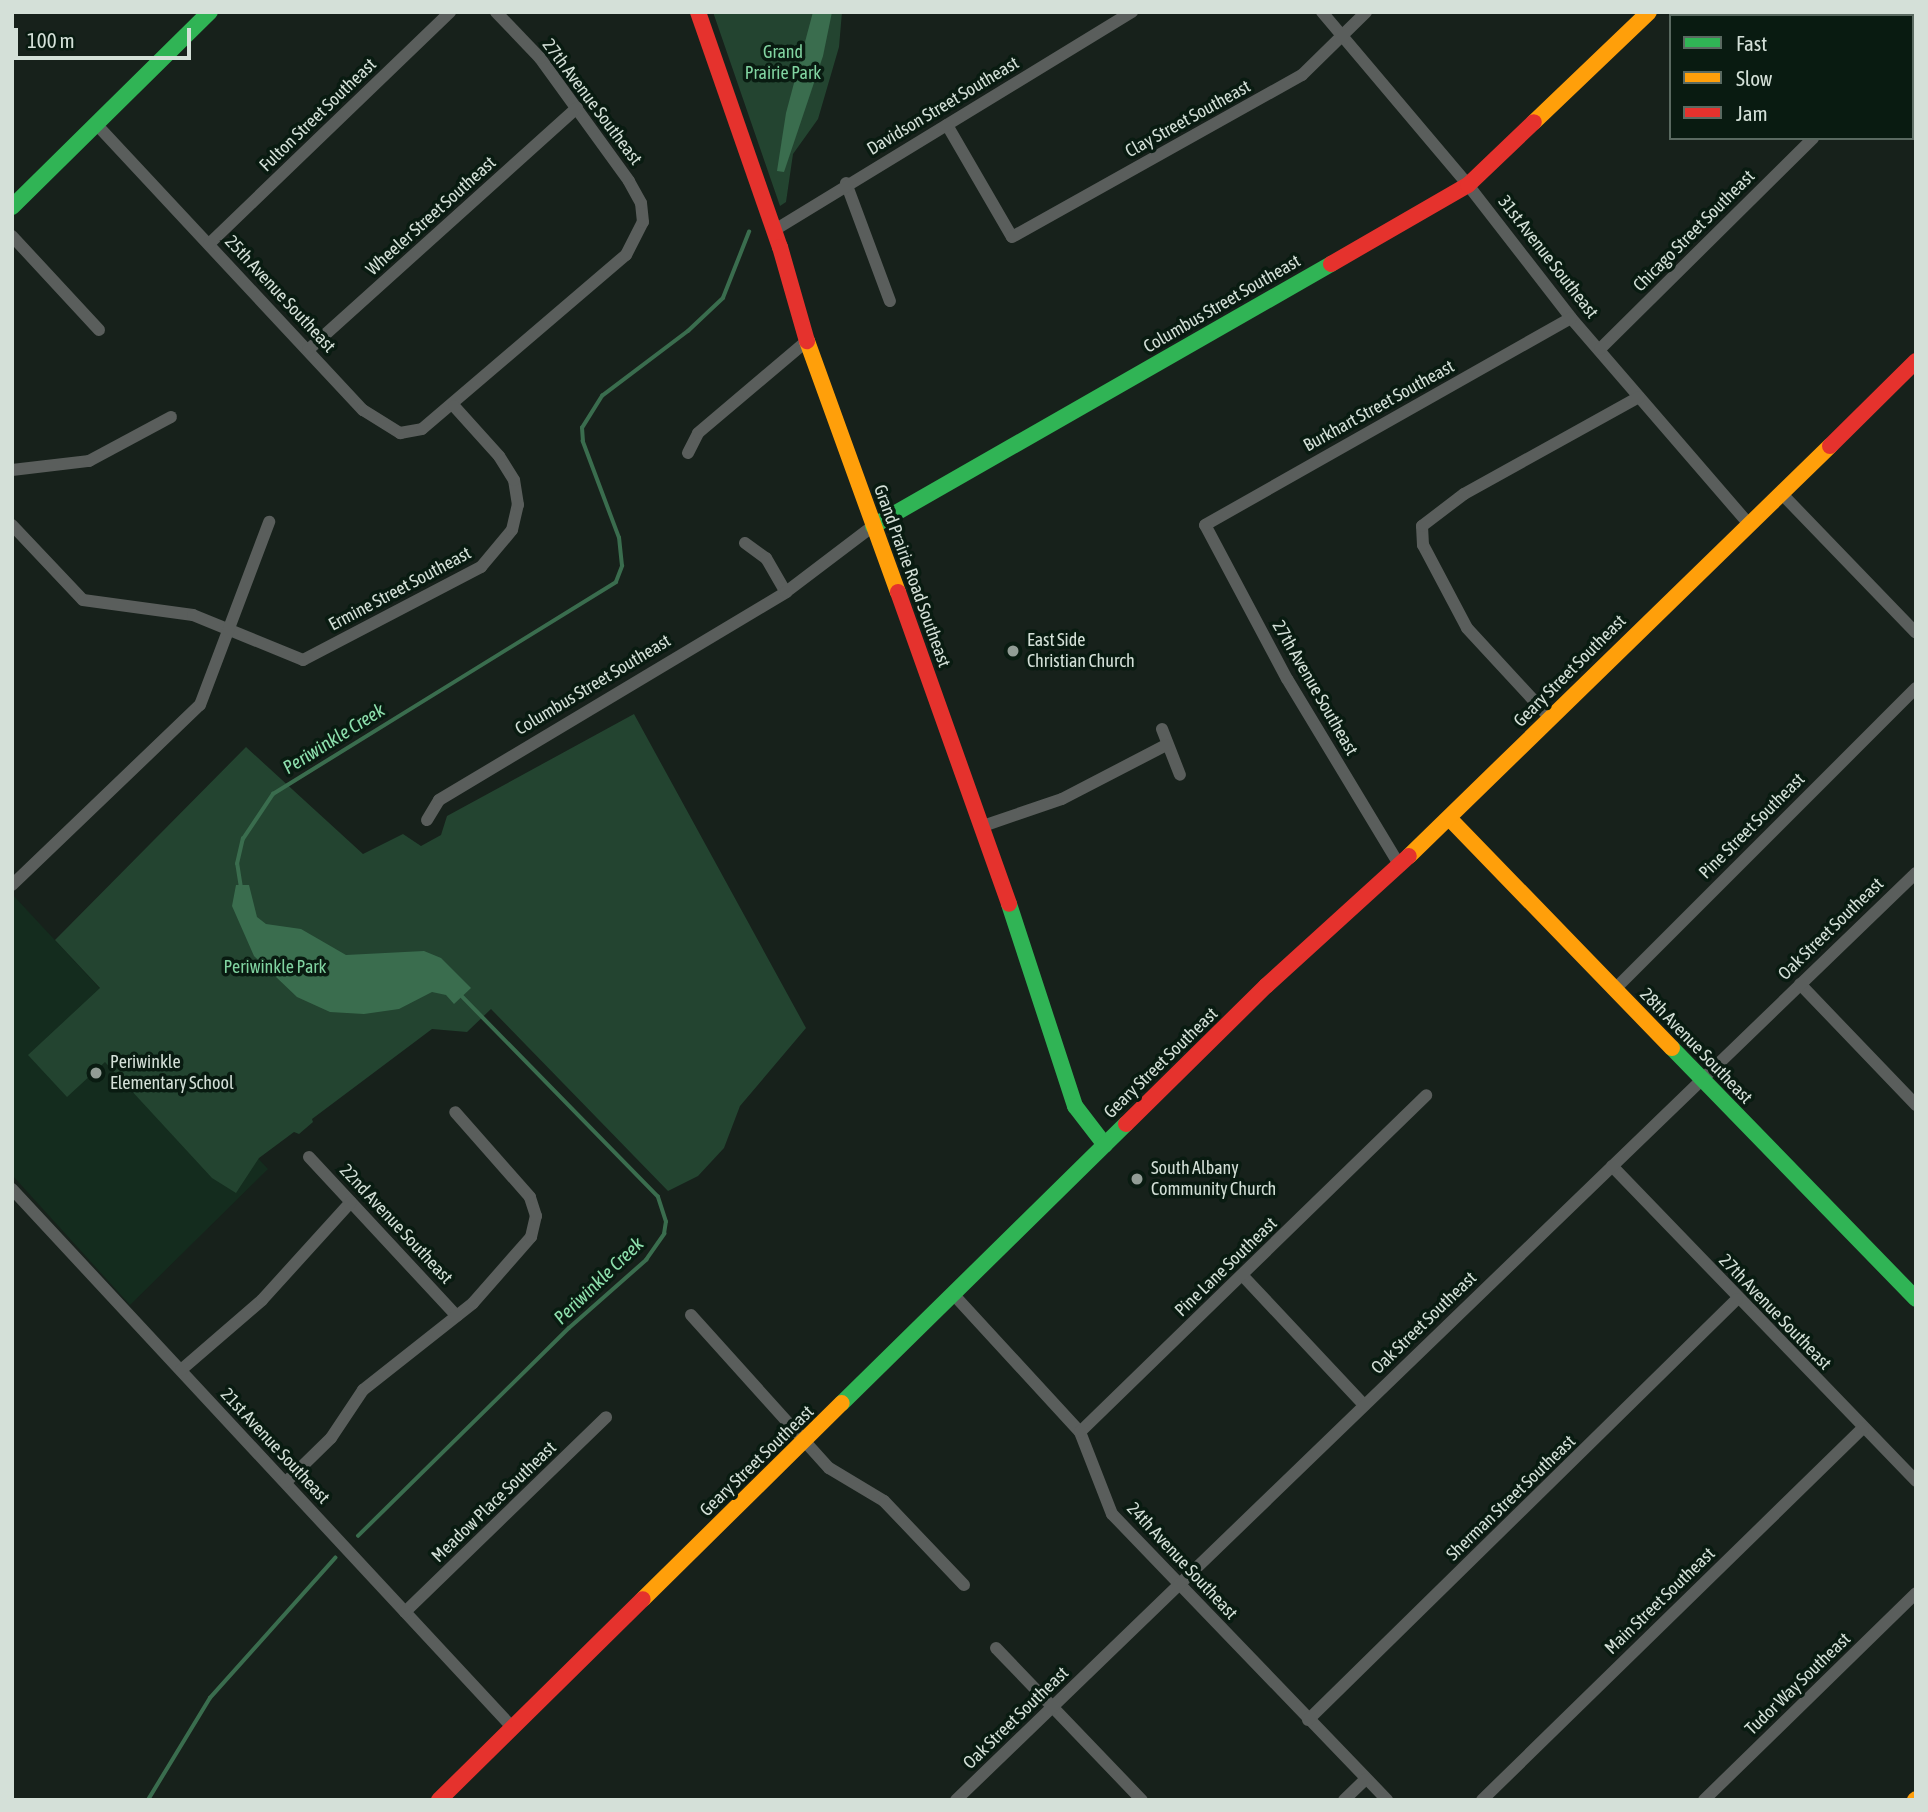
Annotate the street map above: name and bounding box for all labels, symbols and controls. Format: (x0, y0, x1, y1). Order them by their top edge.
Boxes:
scale bar (18, 14, 194, 58)
legend (1669, 14, 1914, 140)
text: 100 m (27, 28, 75, 52)
text: Fast (1736, 31, 1767, 55)
street label: 27th Avenue Southeast (538, 35, 646, 169)
park label: Grand Prairie Park (745, 42, 821, 84)
street label: Davidson Street Southeast (863, 52, 1023, 160)
street label: Fulton Street Southeast (255, 54, 381, 176)
text: Slow (1736, 66, 1772, 90)
street label: Clay Street Southeast (1122, 76, 1254, 162)
text: Jam (1736, 101, 1768, 125)
street label: Wheeler Street Southeast (362, 152, 500, 280)
street label: Chicago Street Southeast (1629, 166, 1759, 296)
street label: 31st Avenue Southeast (1493, 191, 1603, 323)
street label: 25th Avenue Southeast (220, 231, 340, 357)
street label: Columbus Street Southeast (1140, 250, 1304, 358)
street label: Burkhart Street Southeast (1300, 356, 1458, 456)
street label: Grand Prairie Road Southeast (869, 482, 955, 670)
street label: Ermine Street Southeast (325, 542, 475, 636)
street label: Geary Street Southeast (1509, 610, 1631, 732)
street label: 27th Avenue Southeast (1268, 617, 1362, 759)
street label: Columbus Street Southeast (511, 630, 675, 740)
place label: East Side Christian Church (1027, 630, 1135, 672)
marker: East Side Christian Church (1005, 643, 1021, 659)
water label: Periwinkle Creek (279, 699, 389, 779)
street label: Pine Street Southeast (1695, 769, 1809, 883)
street label: Oak Street Southeast (1774, 873, 1888, 985)
park label: Periwinkle Park (223, 956, 327, 978)
street label: 28th Avenue Southeast (1635, 984, 1757, 1108)
street label: Geary Street Southeast (1100, 1003, 1222, 1123)
place label: Periwinkle Elementary School (110, 1052, 234, 1094)
marker: Periwinkle Elementary School (88, 1065, 104, 1081)
place label: South Albany Community Church (1151, 1158, 1276, 1200)
street label: 22nd Avenue Southeast (335, 1160, 457, 1288)
marker: South Albany Community Church (1129, 1171, 1145, 1187)
street label: Pine Lane Southeast (1171, 1213, 1281, 1321)
water label: Periwinkle Creek (549, 1233, 649, 1329)
street label: 27th Avenue Southeast (1714, 1250, 1836, 1374)
street label: Oak Street Southeast (1367, 1267, 1481, 1379)
street label: 21st Avenue Southeast (216, 1384, 334, 1508)
street label: Geary Street Southeast (696, 1401, 818, 1521)
street label: Sherman Street Southeast (1442, 1431, 1580, 1565)
street label: Meadow Place Southeast (427, 1437, 561, 1567)
street label: 24th Avenue Southeast (1122, 1498, 1242, 1624)
street label: Main Street Southeast (1601, 1543, 1719, 1659)
street label: Tudor Way Southeast (1741, 1628, 1855, 1740)
street label: Oak Street Southeast (959, 1662, 1073, 1774)

